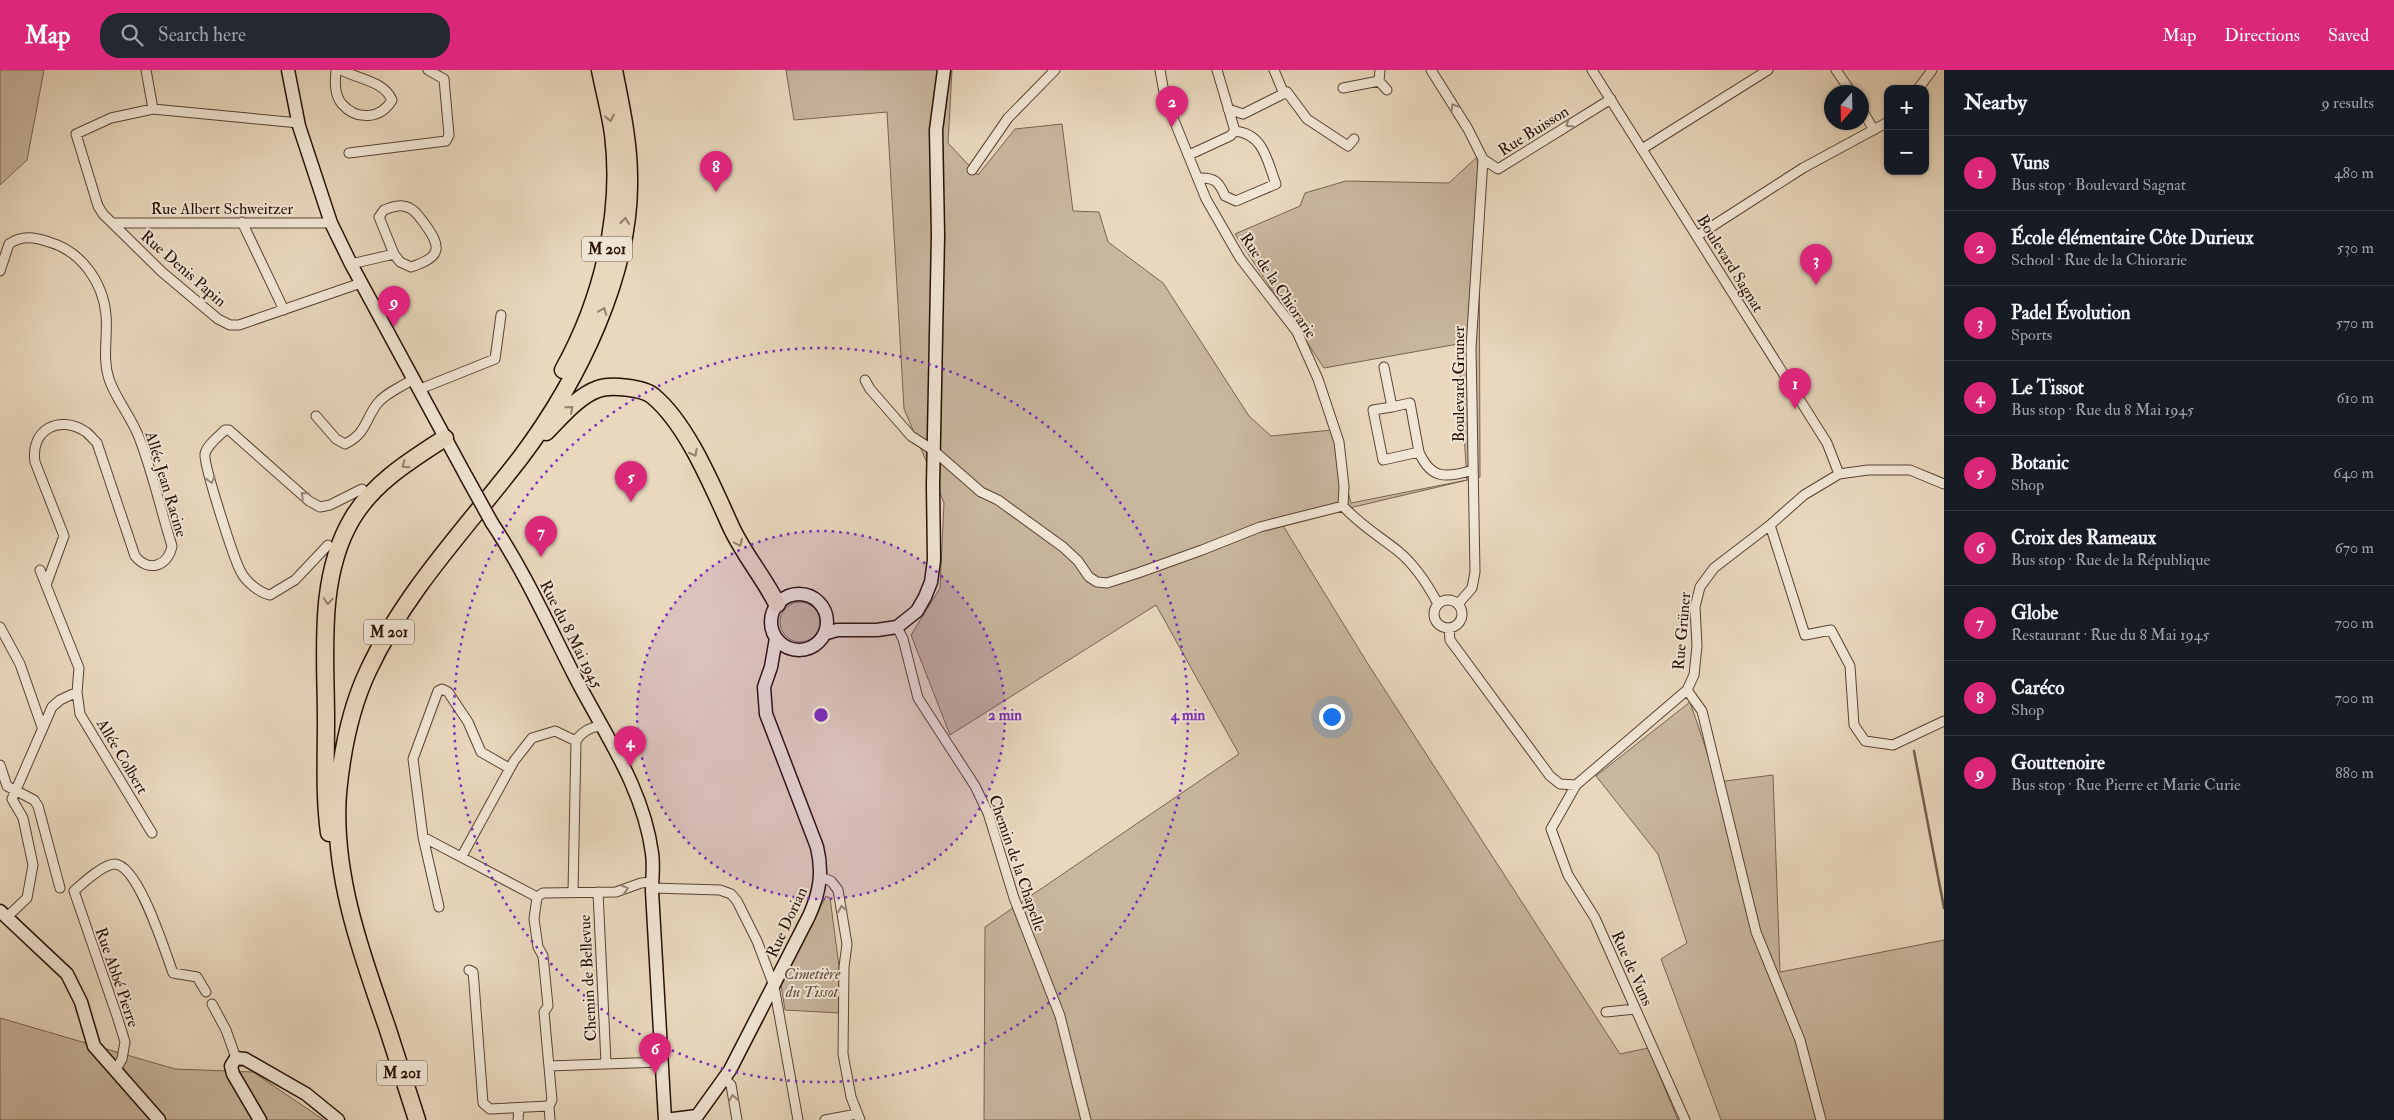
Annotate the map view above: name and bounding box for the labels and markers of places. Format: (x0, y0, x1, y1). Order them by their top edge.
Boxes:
pin: 2 (1156, 86, 1188, 127)
pin: 8 (700, 151, 732, 192)
pin: 3 (1800, 244, 1832, 285)
pin: 9 (378, 286, 410, 327)
pin: 1 (1779, 368, 1811, 409)
pin: 5 (615, 461, 647, 502)
pin: 7 (525, 516, 557, 557)
centre of rings (812, 706, 830, 724)
pin: 4 (614, 726, 646, 767)
pin: 6 (639, 1033, 671, 1074)

